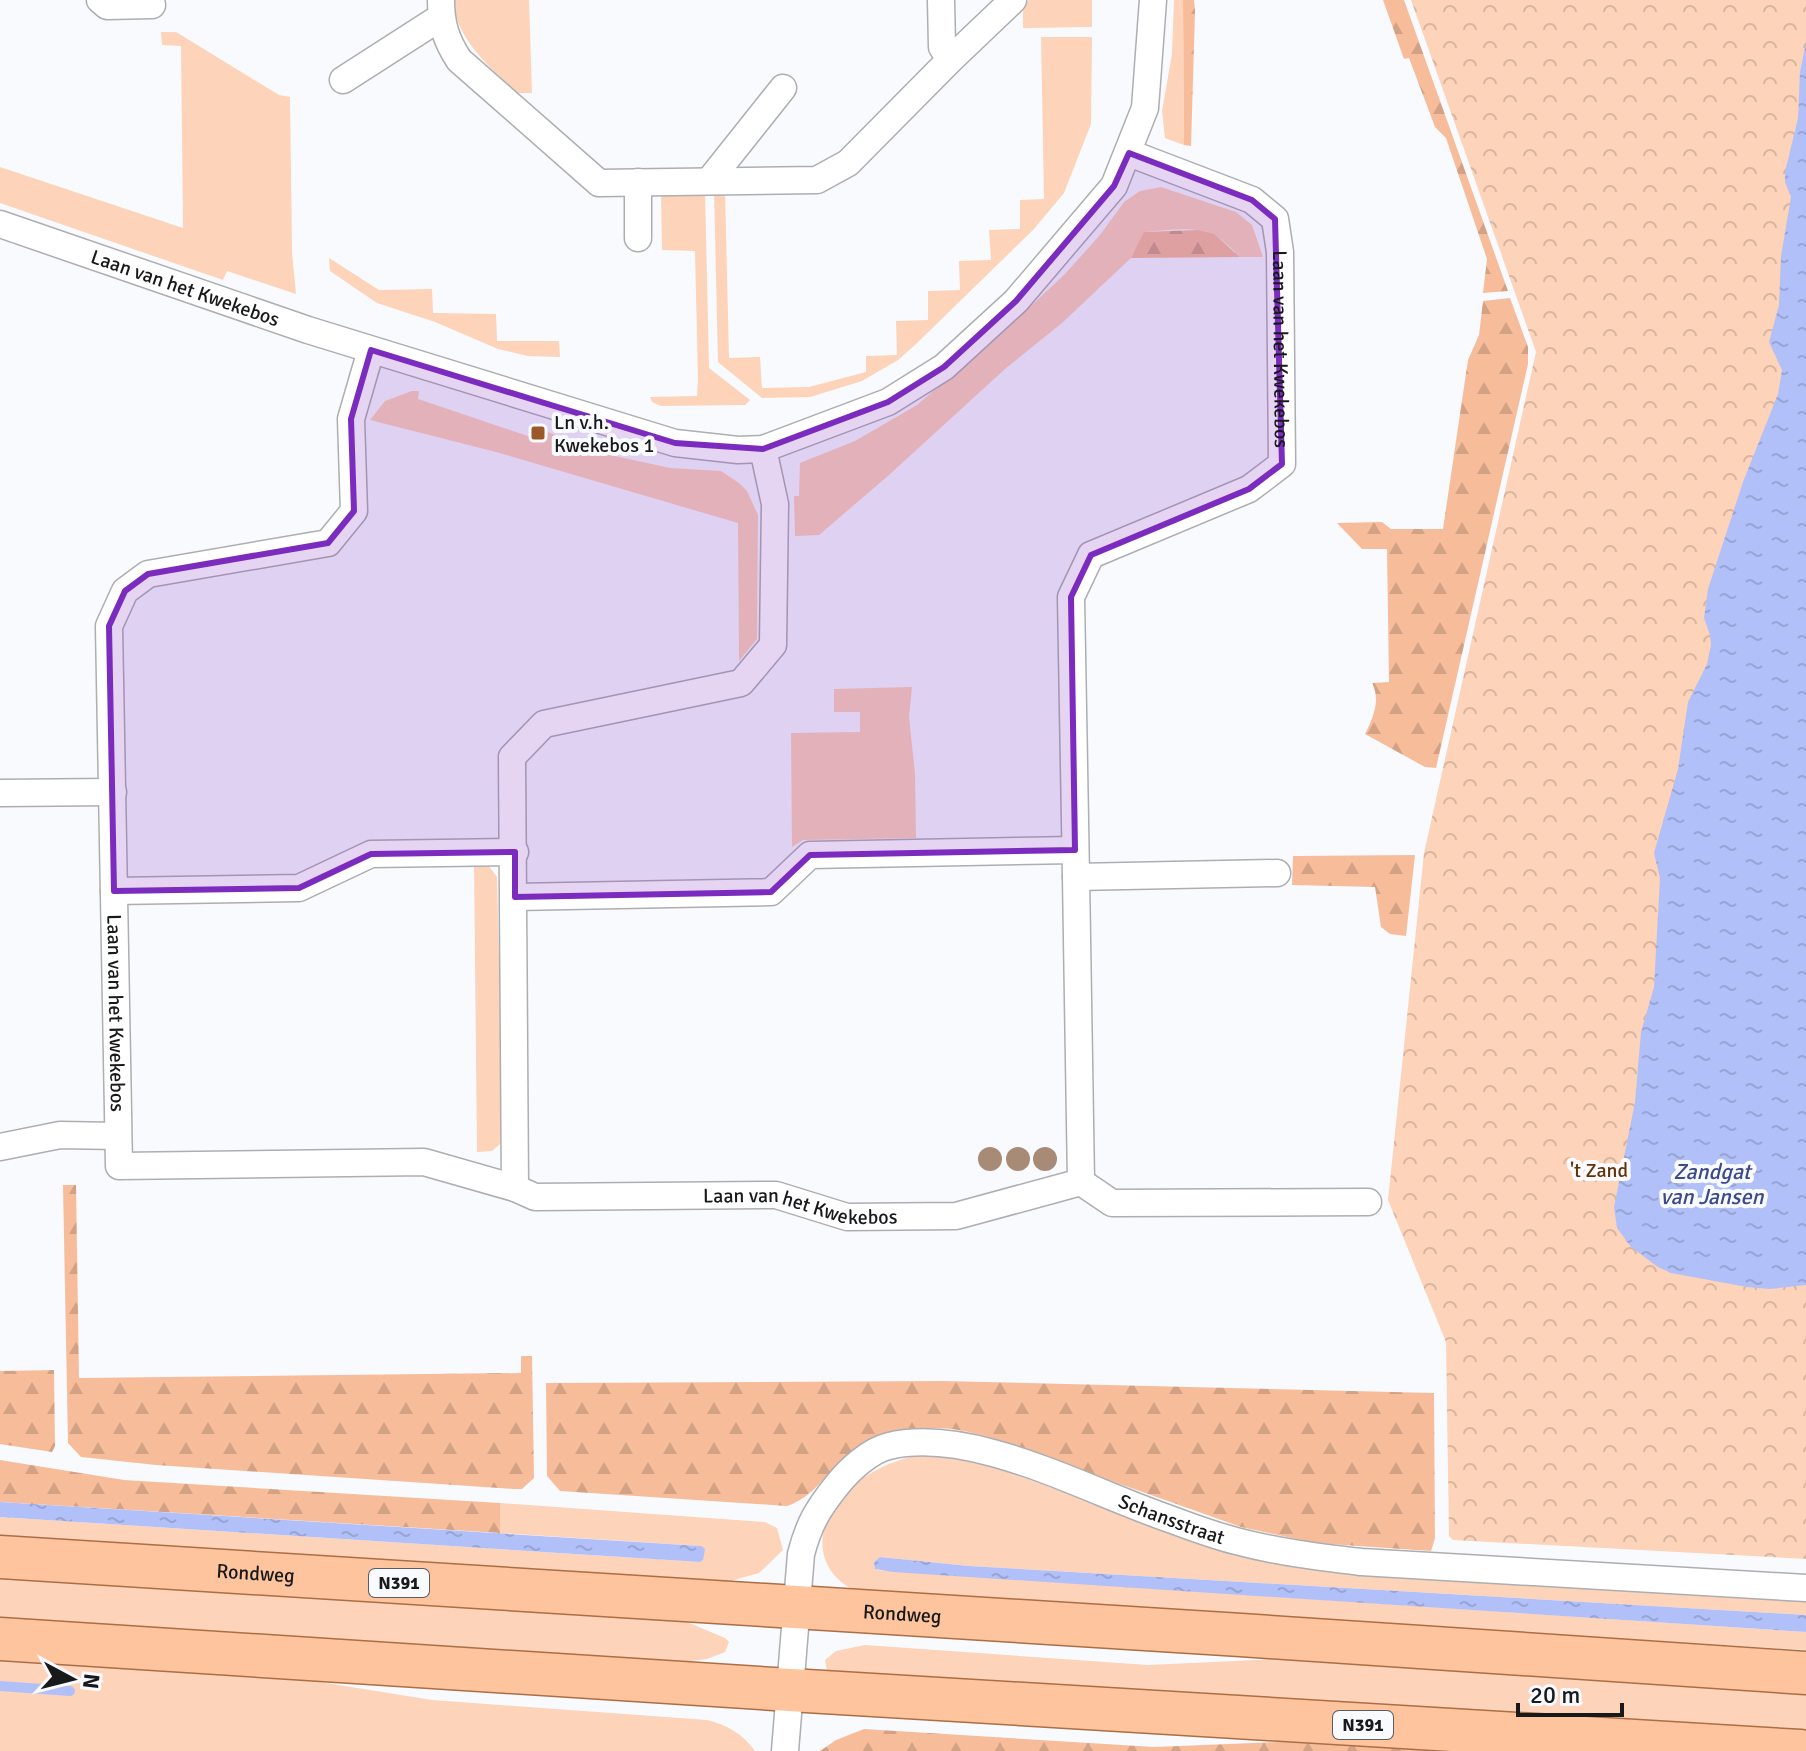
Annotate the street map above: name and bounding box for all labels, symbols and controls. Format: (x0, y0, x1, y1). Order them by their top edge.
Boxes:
street label: Laan van het Kwekebos (88, 244, 283, 332)
street label: Laan van het Kwekebos (1267, 250, 1294, 448)
place label: Ln v.h. Kwekebos 1 (554, 410, 654, 458)
marker: Ln v.h. Kwekebos 1 (529, 424, 547, 442)
street label: Laan van het Kwekebos (102, 914, 131, 1112)
park label: 't Zand (1570, 1158, 1628, 1183)
water label: Zandgat van Jansen (1660, 1158, 1765, 1210)
street label: Laan van het Kwekebos (703, 1182, 898, 1229)
street label: Schansstraat (1115, 1488, 1228, 1550)
street label: Rondweg (216, 1558, 295, 1588)
road number: N391 (369, 1569, 429, 1597)
street label: Rondweg (862, 1599, 942, 1629)
north arrow (32, 1639, 112, 1719)
scale bar (1518, 1667, 1622, 1717)
text: N (77, 1672, 106, 1691)
text: 20 m (1530, 1680, 1580, 1710)
road number: N391 (1333, 1711, 1393, 1739)

